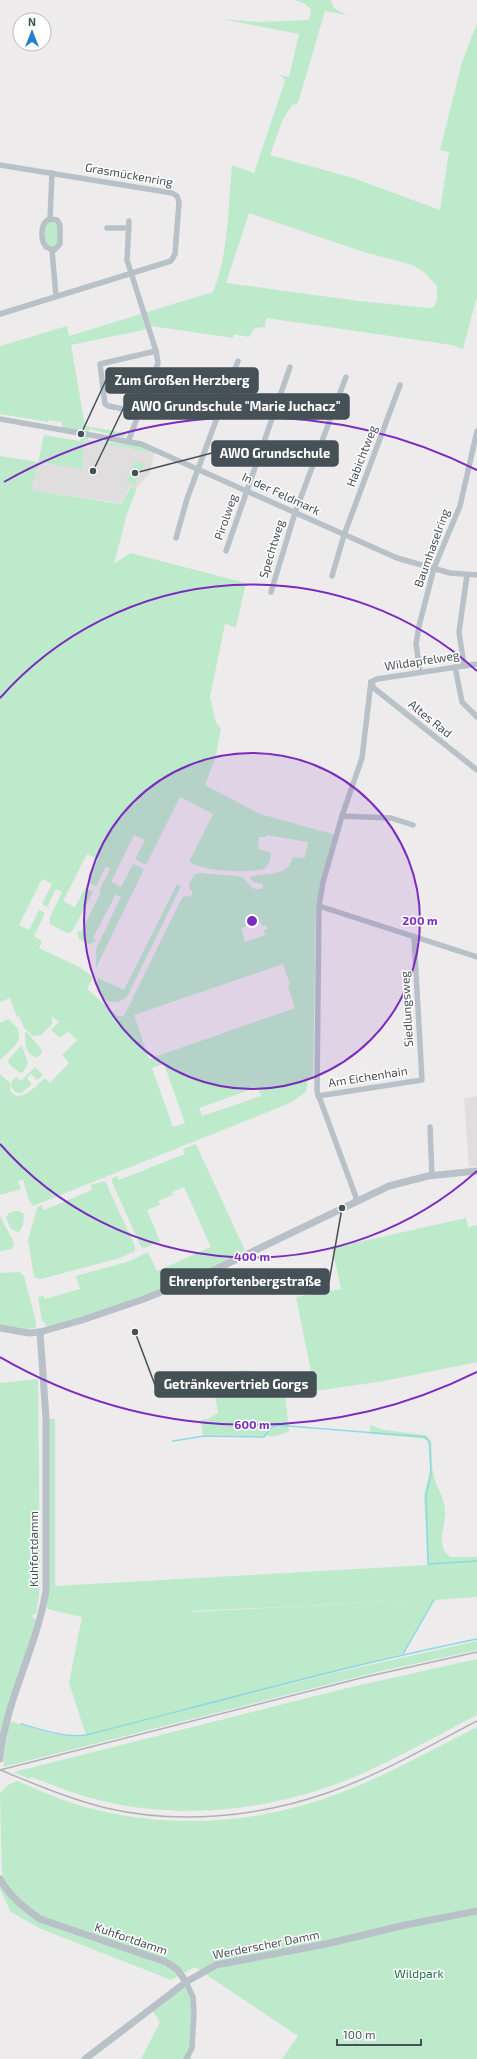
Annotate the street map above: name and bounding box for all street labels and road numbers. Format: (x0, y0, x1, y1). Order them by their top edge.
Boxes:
street label: Grasmückenring (84, 159, 175, 189)
street label: Habichtweg (343, 423, 379, 488)
street label: In der Feldmark (240, 469, 323, 517)
street label: Pirolweg (211, 491, 240, 542)
street label: Baumhaselring (410, 506, 452, 589)
street label: Spechtweg (255, 517, 287, 580)
street label: Wildapfelweg (383, 647, 461, 673)
street label: Altes Rad (406, 697, 455, 740)
street label: Siedlungsweg (397, 970, 415, 1047)
street label: Am Eichenhain (327, 1063, 409, 1089)
street label: Kuhfortdamm (26, 1511, 40, 1587)
street label: Kuhfortdamm (93, 1919, 170, 1957)
street label: Werderscher Damm (211, 1927, 320, 1961)

